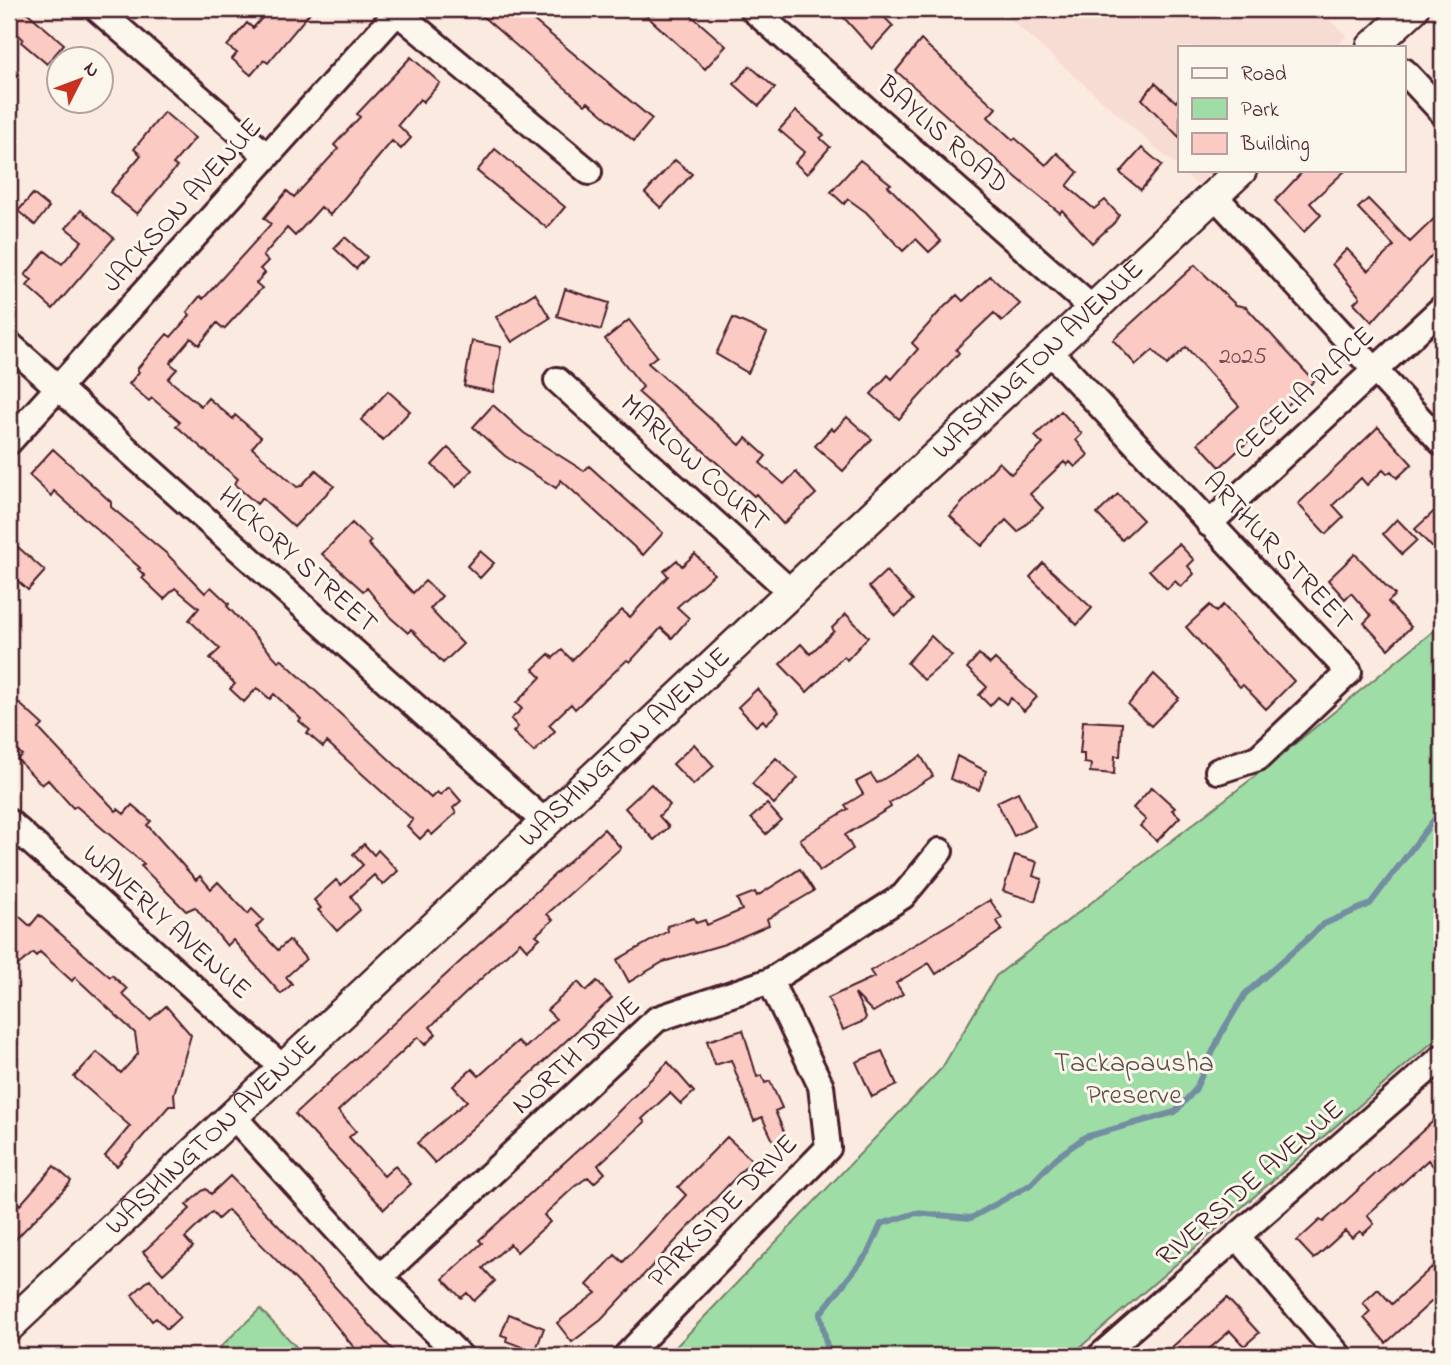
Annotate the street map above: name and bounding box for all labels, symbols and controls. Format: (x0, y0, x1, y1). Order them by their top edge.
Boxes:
north arrow (46, 46, 116, 116)
legend (1178, 46, 1406, 172)
text: N (76, 56, 105, 84)
text: Road (1241, 60, 1287, 90)
street label: BAYLIS ROAD (866, 66, 1017, 205)
text: Park (1241, 96, 1280, 126)
street label: JACKSON AVENUE (93, 109, 273, 303)
text: Building (1240, 130, 1310, 162)
street label: WASHINGTON AVENUE (923, 250, 1154, 470)
street label: CECELIA PLACE (1225, 318, 1385, 470)
house number: 2025 (1219, 340, 1267, 375)
street label: MARLOW COURT (610, 385, 778, 543)
street label: ARTHUR STREET (1192, 463, 1362, 641)
street label: HICKORY STREET (208, 478, 386, 644)
street label: WASHINGTON AVENUE (510, 638, 740, 858)
street label: WAVERLY AVENUE (72, 836, 260, 1010)
street label: NORTH DRIVE (503, 987, 651, 1125)
street label: WASHINGTON AVENUE (96, 1026, 327, 1246)
park label: Tackapausha Preserve (1054, 1044, 1214, 1117)
street label: RIVERSIDE AVENUE (1148, 1091, 1354, 1277)
street label: PARKSIDE DRIVE (639, 1125, 809, 1299)

